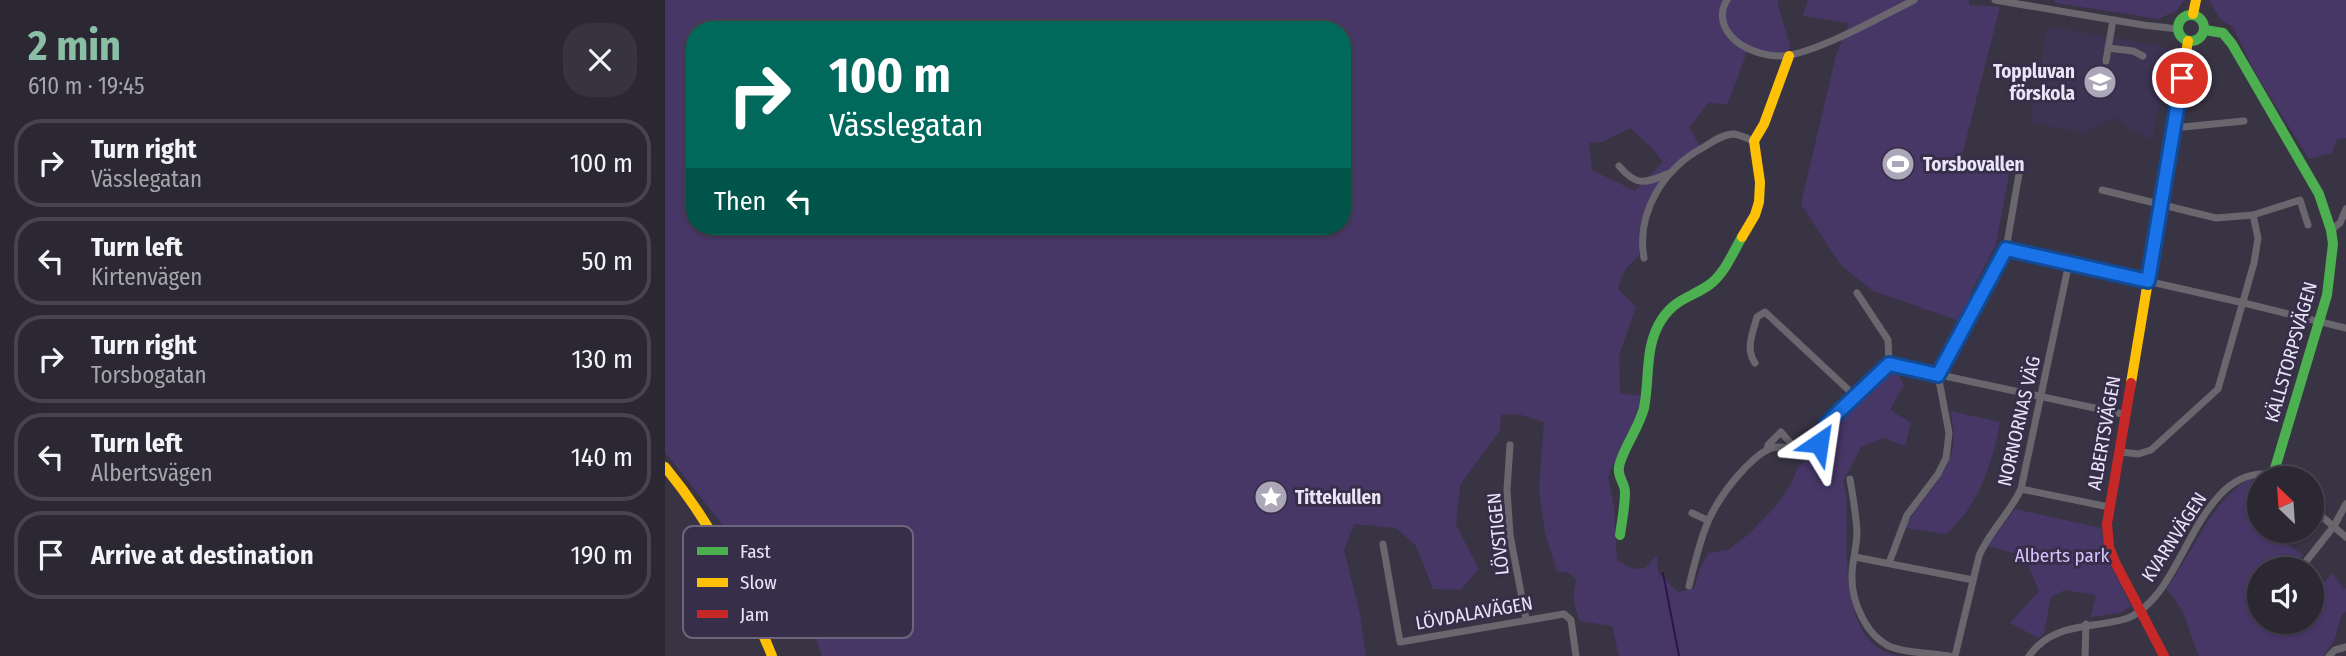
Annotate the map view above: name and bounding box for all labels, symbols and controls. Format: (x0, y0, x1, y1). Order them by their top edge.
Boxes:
text: 2 min (28, 21, 121, 71)
button: close (563, 23, 637, 97)
text: 100 m (829, 46, 951, 105)
pin (2152, 48, 2212, 108)
icon: right (714, 49, 805, 140)
icon: arrive (2163, 59, 2201, 97)
place label: Toppluvan förskola (1993, 60, 2075, 105)
school or university icon: Toppluvan förskola (2081, 63, 2119, 101)
text: 610 m · 19:45 (28, 72, 144, 100)
text: Vässlegatan (829, 106, 983, 144)
text: Turn right (91, 134, 197, 165)
icon: right (32, 144, 70, 182)
sports icon: Torsbovallen (1879, 145, 1917, 183)
text: 100 m (570, 148, 633, 179)
place label: Torsbovallen (1923, 153, 2025, 176)
text: Vässlegatan (91, 165, 202, 193)
icon: left (780, 182, 818, 220)
text: Then (714, 186, 766, 217)
text: Turn left (91, 232, 183, 263)
icon: left (32, 242, 70, 280)
text: 50 m (581, 246, 633, 277)
text: Kirtenvägen (91, 263, 202, 291)
street label: KÄLLSTORPSVÄGEN (2260, 279, 2322, 425)
text: Turn right (91, 330, 197, 361)
icon: right (32, 340, 70, 378)
text: 130 m (571, 344, 633, 375)
street label: NORNORNAS VÄG (1993, 354, 2045, 488)
text: Torsbogatan (91, 361, 207, 389)
street label: ALBERTSVÄGEN (2083, 374, 2125, 492)
position arrow (1782, 406, 1856, 480)
text: Turn left (91, 428, 183, 459)
icon: left (32, 438, 70, 476)
text: 140 m (571, 442, 633, 473)
text: Albertsvägen (91, 459, 213, 487)
north arrow (2247, 466, 2324, 542)
map controls (2247, 466, 2324, 634)
place icon: Tittekullen (1252, 478, 1290, 516)
place label: Tittekullen (1295, 486, 1381, 509)
street label: KVARNVÄGEN (2137, 488, 2211, 586)
street label: LÖVSTIGEN (1482, 492, 1514, 576)
legend (683, 526, 913, 638)
icon: arrive (32, 536, 70, 574)
text: Arrive at destination (91, 540, 314, 571)
text: 190 m (571, 540, 633, 571)
text: Fast (740, 540, 771, 563)
park label: Alberts park (2015, 544, 2109, 567)
button: sound (2247, 557, 2324, 634)
text: Slow (740, 571, 777, 594)
street label: LÖVDALAVÄGEN (1414, 591, 1534, 635)
text: Jam (740, 603, 769, 626)

